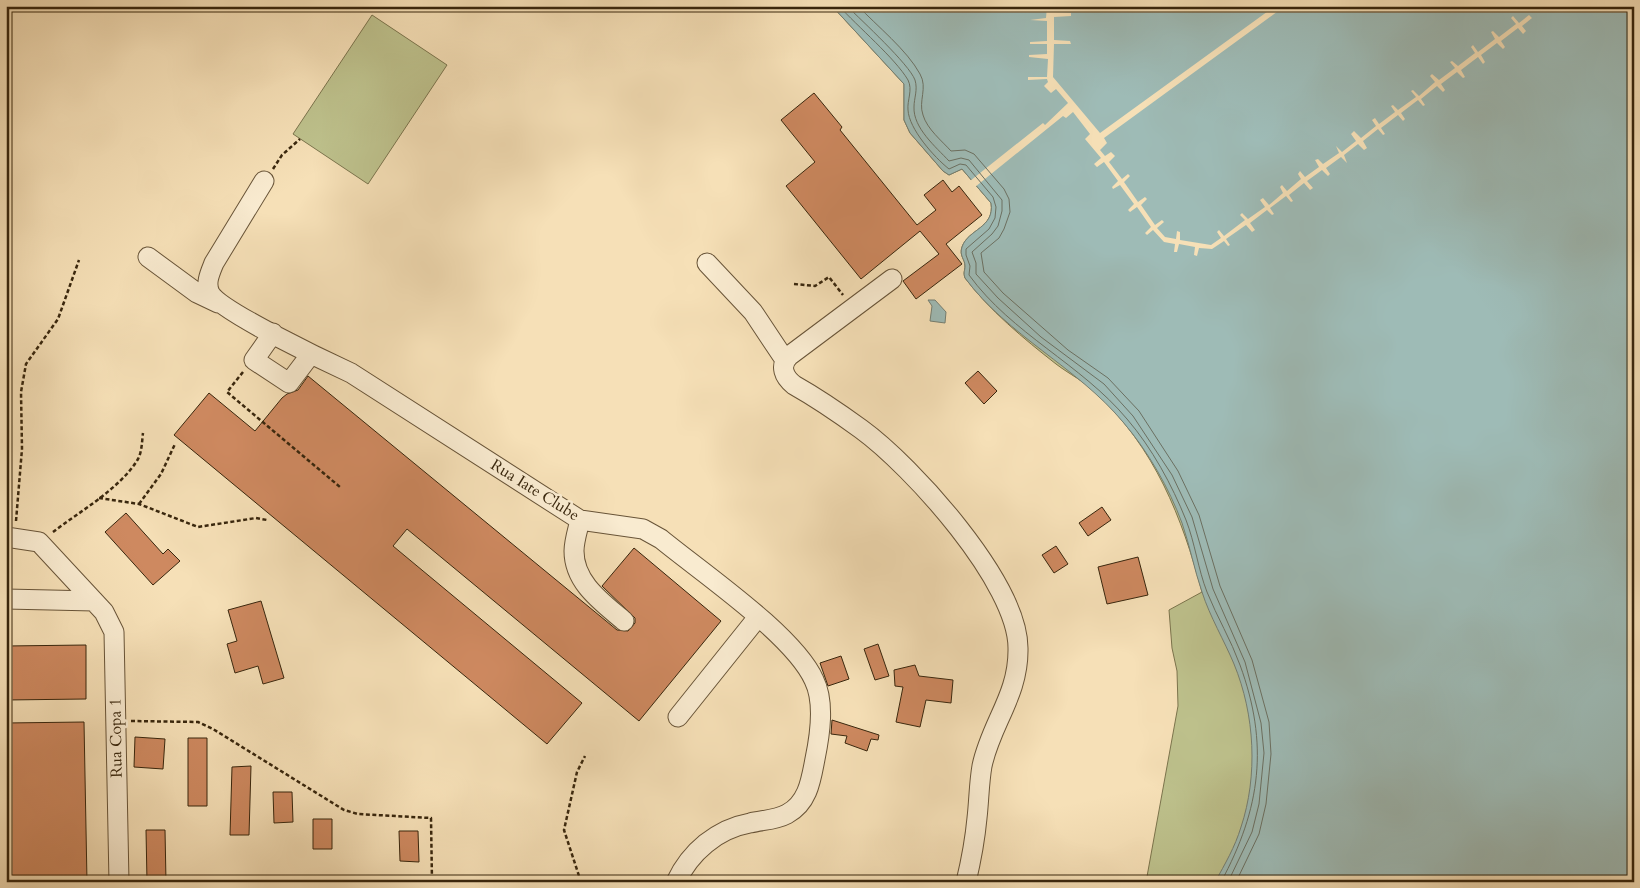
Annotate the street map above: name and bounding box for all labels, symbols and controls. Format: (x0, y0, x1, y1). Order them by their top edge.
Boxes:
street label: Rua Iate Clube (486, 454, 584, 526)
street label: Rua Copa 1 (104, 698, 128, 778)

